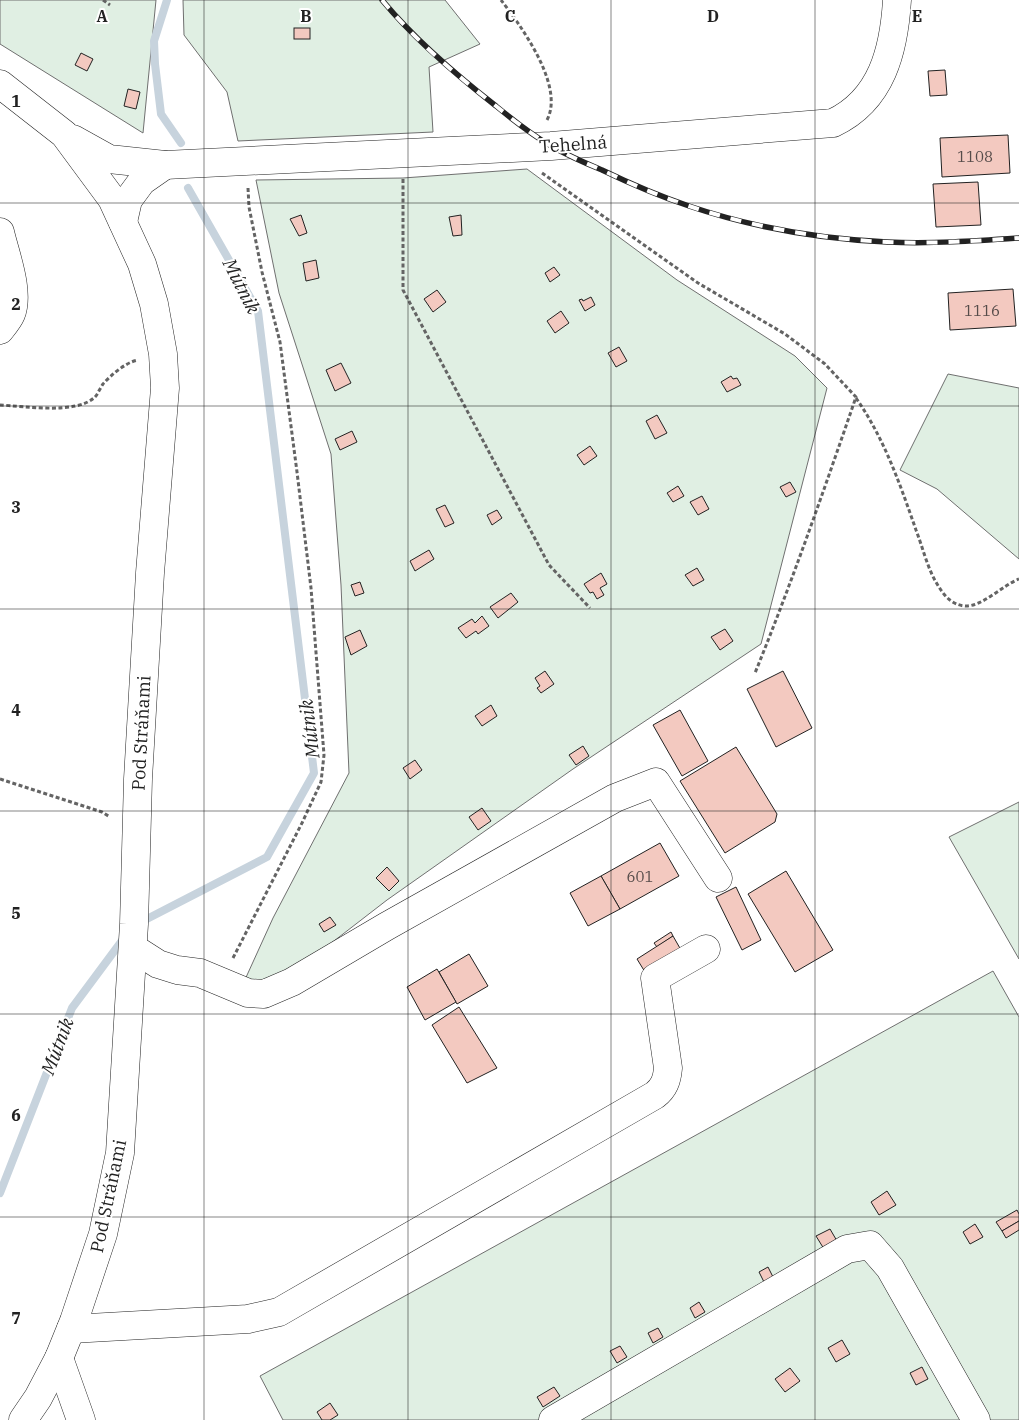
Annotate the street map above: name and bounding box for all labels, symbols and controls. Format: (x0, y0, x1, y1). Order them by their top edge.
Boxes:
text: A (96, 6, 108, 26)
text: B (300, 6, 312, 26)
text: C (505, 6, 515, 26)
text: D (707, 6, 719, 26)
text: E (912, 6, 922, 26)
text: 1 (11, 91, 21, 111)
street label: Tehelná (538, 130, 608, 158)
house number: 1108 (957, 147, 993, 166)
water label: Mútnik (217, 253, 267, 319)
text: 2 (11, 294, 21, 314)
house number: 1116 (964, 301, 1000, 320)
text: 3 (11, 497, 21, 517)
street label: Pod Stráňami (126, 675, 156, 791)
water label: Mútnik (293, 697, 325, 761)
text: 4 (11, 700, 21, 720)
house number: 601 (626, 867, 654, 886)
text: 5 (11, 903, 21, 923)
water label: Mútnik (35, 1013, 79, 1079)
text: 6 (11, 1105, 21, 1125)
street label: Pod Stráňami (85, 1137, 131, 1255)
text: 7 (11, 1308, 21, 1328)

